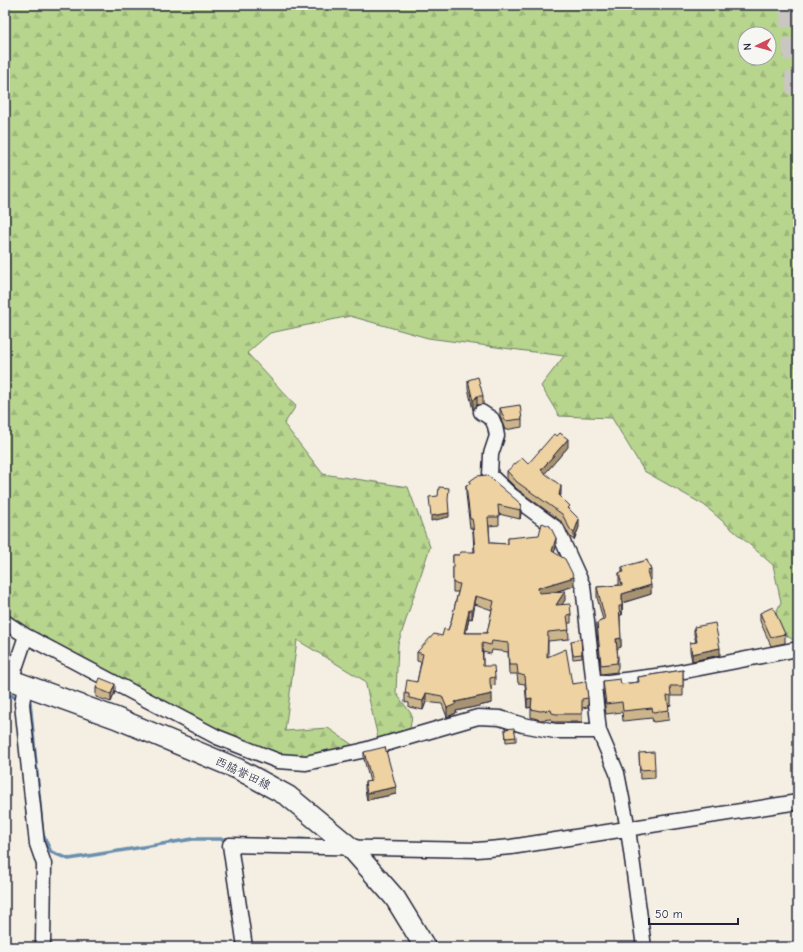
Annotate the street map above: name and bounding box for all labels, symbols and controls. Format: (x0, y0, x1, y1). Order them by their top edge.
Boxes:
north arrow (737, 26, 777, 66)
text: N (741, 43, 754, 51)
street label: 西脇誉田線 (213, 754, 273, 792)
scale bar (649, 900, 738, 926)
text: 50 m (655, 907, 683, 921)

